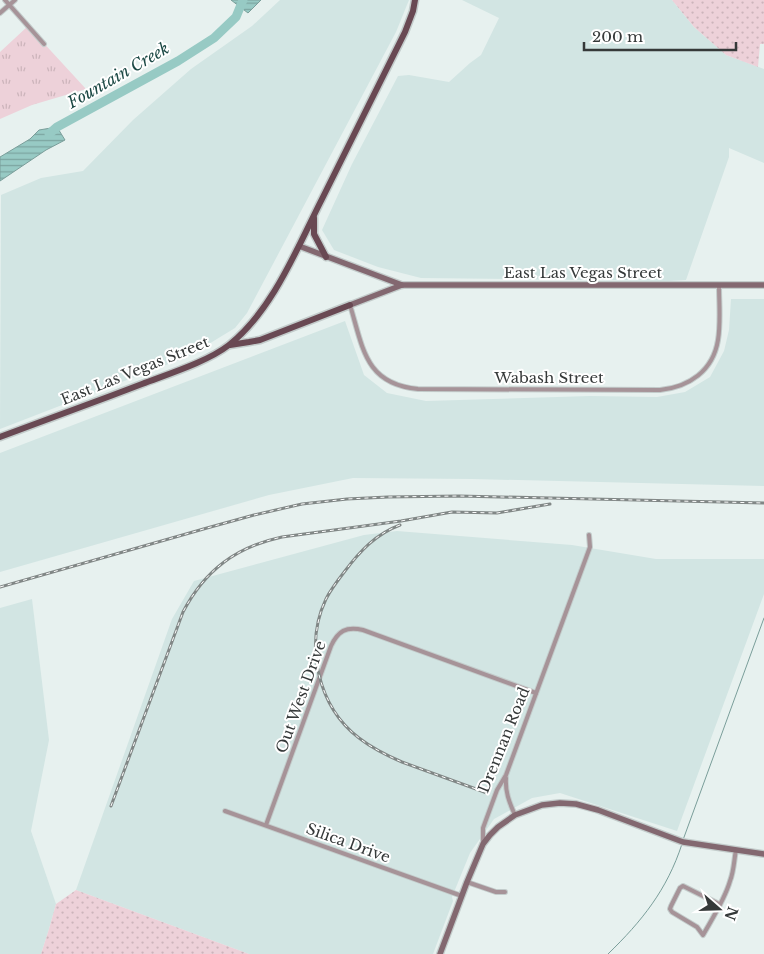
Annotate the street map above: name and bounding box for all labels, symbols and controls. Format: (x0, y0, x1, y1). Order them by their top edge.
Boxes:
scale bar (584, 20, 736, 52)
text: 200 m (592, 27, 643, 46)
water label: Fountain Creek (63, 38, 172, 113)
street label: East Las Vegas Street (504, 263, 662, 282)
street label: East Las Vegas Street (58, 332, 212, 409)
street label: Wabash Street (493, 368, 604, 387)
street label: Out West Drive (271, 638, 330, 756)
street label: Drennan Road (474, 684, 533, 795)
street label: Silica Drive (304, 819, 393, 867)
north arrow (694, 884, 744, 934)
text: N (721, 904, 742, 923)

